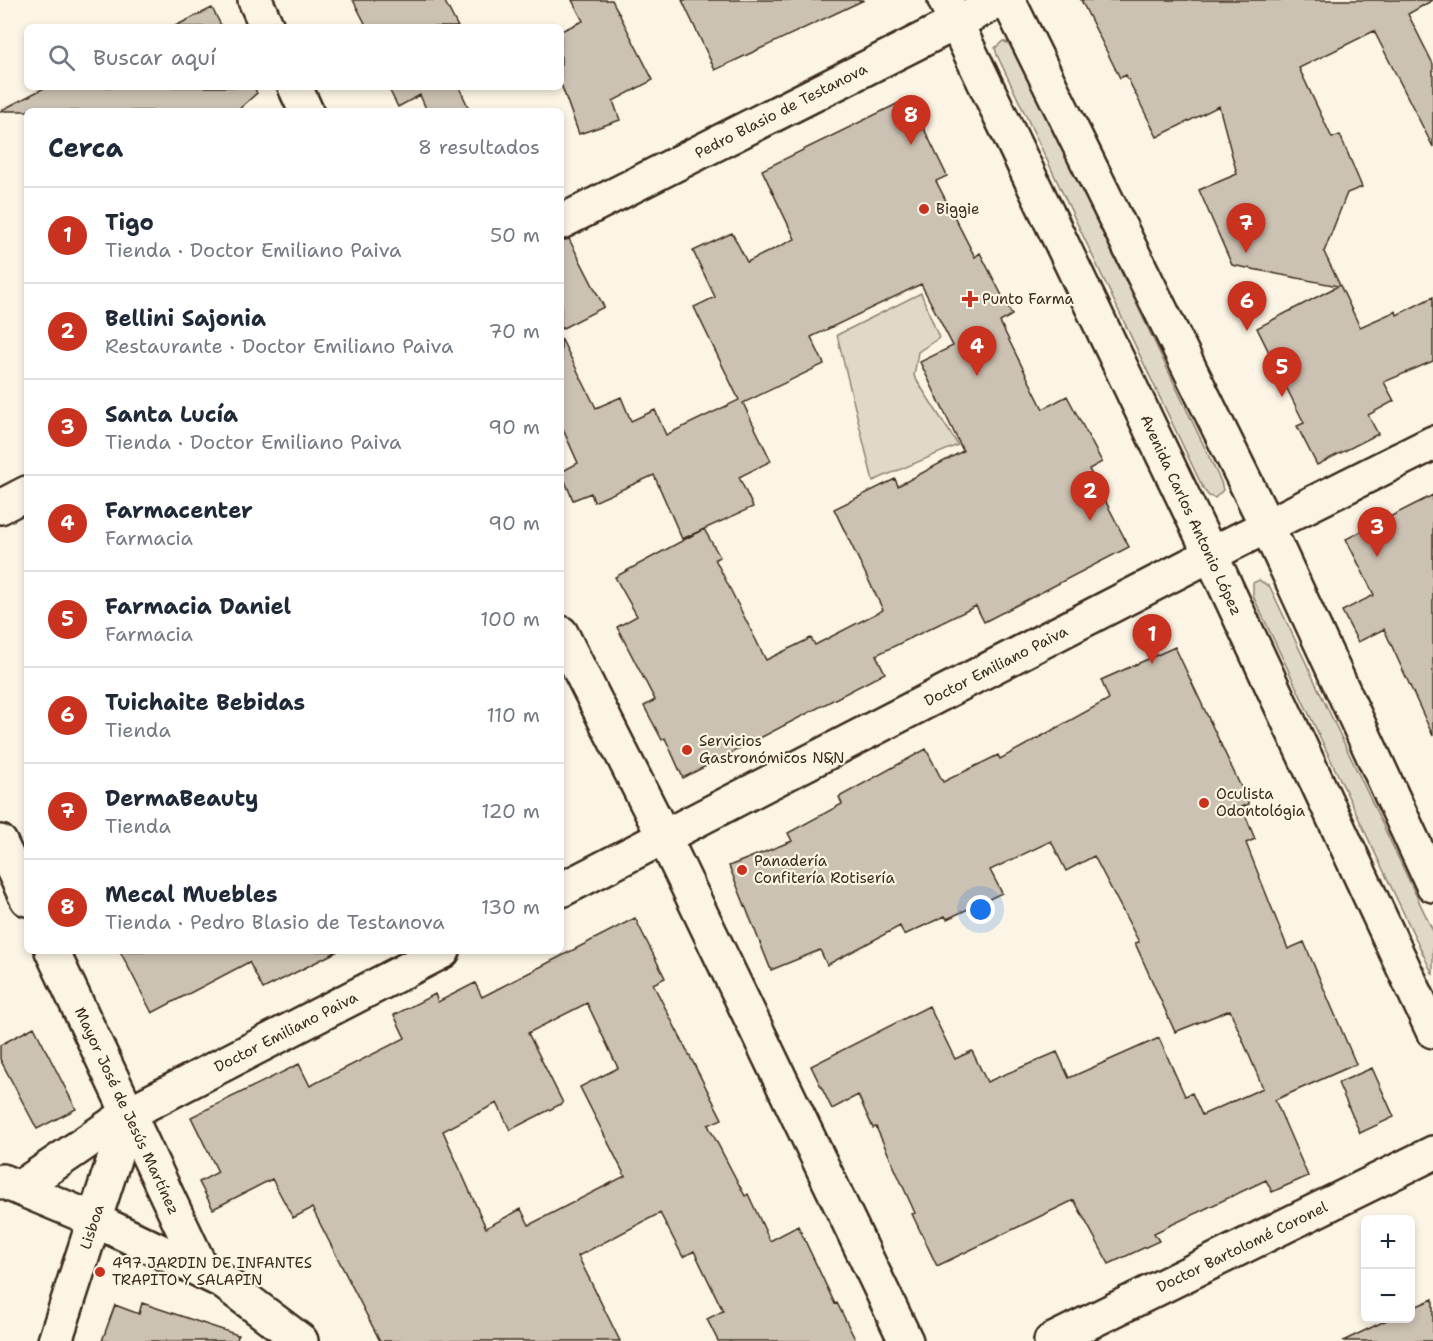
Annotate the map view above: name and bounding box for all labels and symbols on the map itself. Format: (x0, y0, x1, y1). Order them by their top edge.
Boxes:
street label: Pedro Blasio de Testanova (691, 58, 871, 163)
pin: 8 (892, 96, 930, 145)
place label: Biggie (936, 199, 980, 219)
marker: Biggie (917, 202, 931, 216)
pin: 7 (1226, 204, 1266, 253)
pin: 6 (1228, 282, 1266, 331)
place label: Punto Farma (982, 289, 1075, 309)
marker: Punto Farma (963, 292, 977, 306)
pin: 4 (958, 326, 996, 376)
pin: 5 (1262, 348, 1302, 397)
street label: Avenida Carlos Antonio López (1136, 411, 1246, 619)
pin: 2 (1070, 472, 1110, 521)
pin: 3 (1358, 508, 1396, 557)
pin: 1 (1132, 614, 1172, 664)
street label: Doctor Emiliano Paiva (921, 621, 1072, 711)
place label: Servicios Gastronómicos N&N (699, 731, 844, 768)
marker: Servicios Gastronómicos N&N (680, 743, 694, 757)
place label: Oculista Odontológia (1216, 784, 1306, 821)
marker: Oculista Odontológia (1197, 796, 1211, 810)
place label: Panadería Confitería Rotisería (754, 851, 895, 888)
marker: Panadería Confitería Rotisería (735, 863, 749, 877)
your location (966, 895, 995, 924)
street label: Doctor Emiliano Paiva (211, 987, 362, 1077)
street label: Mayor José de Jesús Martínez (70, 1004, 184, 1218)
street label: Doctor Bartolomé Coronel (1153, 1197, 1331, 1297)
street label: Lisboa (75, 1201, 109, 1252)
place label: 497 JARDIN DE INFANTES TRAPITO Y SALAPIN (112, 1253, 312, 1290)
marker: 497 JARDIN DE INFANTES TRAPITO Y SALAPIN (93, 1265, 107, 1279)

